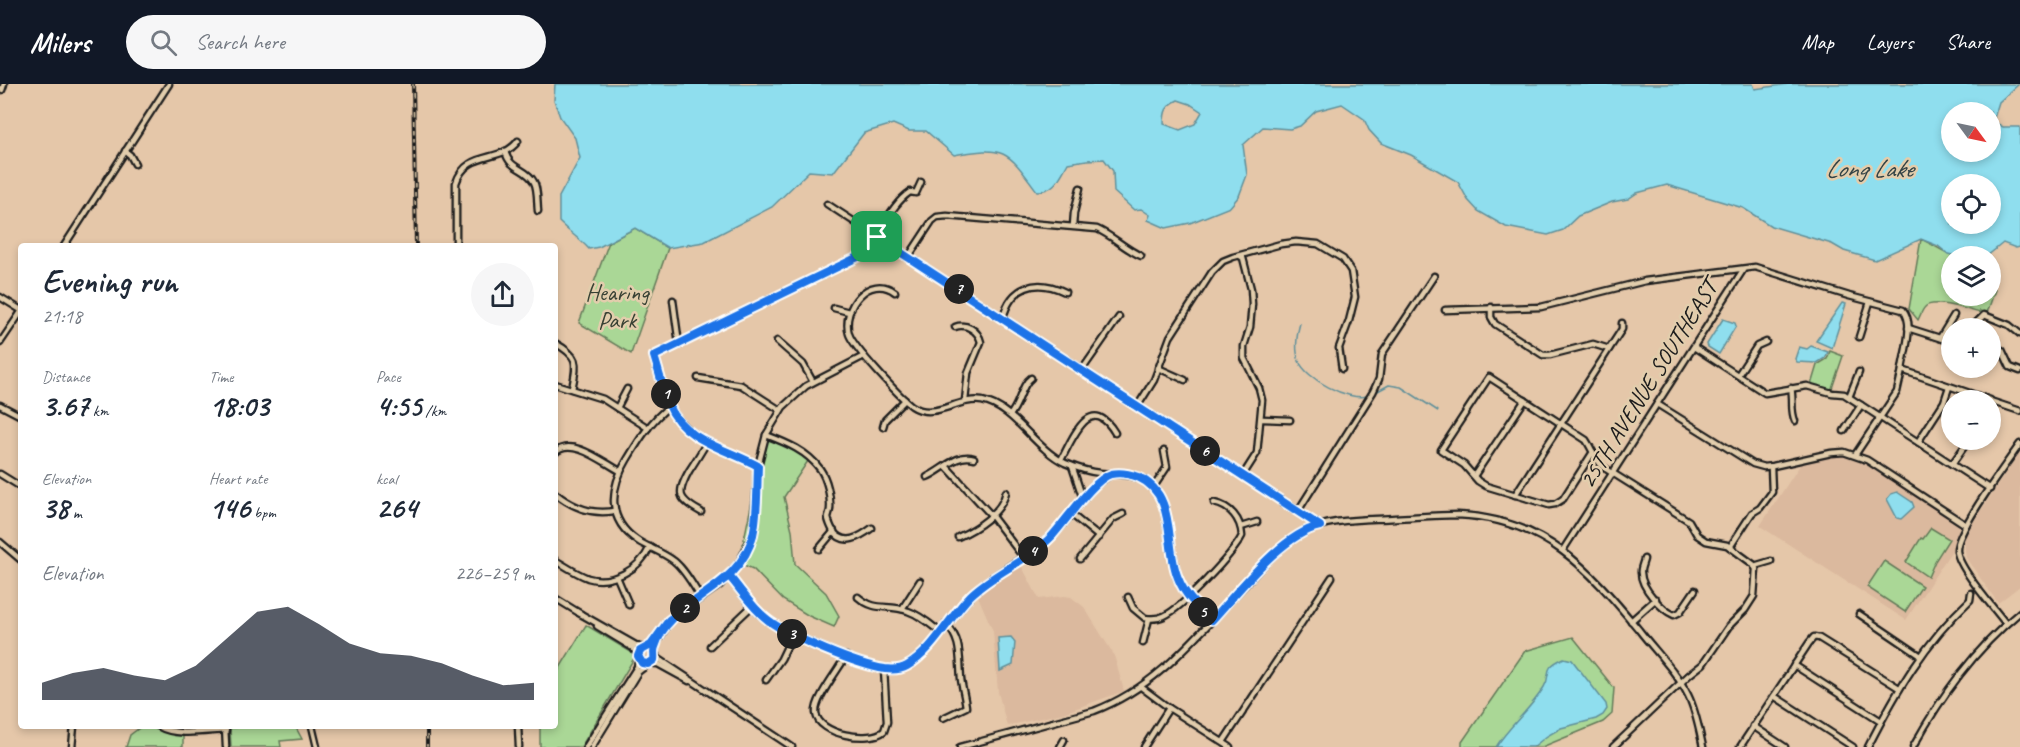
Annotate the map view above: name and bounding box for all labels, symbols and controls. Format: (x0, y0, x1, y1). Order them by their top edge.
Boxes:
search box (126, 15, 546, 69)
text: Milers (30, 25, 90, 60)
icon: search (147, 26, 180, 59)
text: Search here (195, 28, 285, 56)
text: Map (1801, 29, 1834, 55)
text: Layers (1867, 29, 1913, 55)
text: Share (1946, 29, 1990, 55)
north arrow (1941, 102, 2001, 162)
map controls (1941, 102, 2001, 450)
water label: Long Lake (1826, 152, 1916, 185)
button: locate (1941, 174, 2001, 234)
pin (851, 211, 902, 262)
icon: arrive (860, 220, 893, 253)
button: layers (1941, 246, 2001, 306)
text: Evening run (42, 260, 177, 302)
button: share (471, 263, 534, 326)
street label: 25TH AVENUE SOUTHEAST (1572, 269, 1727, 493)
pin: 7 (944, 274, 974, 304)
park label: Hearing Park (585, 277, 650, 335)
text: 7 (955, 279, 963, 299)
text: 21:18 (42, 304, 82, 329)
button: + (1941, 318, 2001, 378)
text: Distance (42, 367, 90, 387)
text: Time (209, 367, 233, 387)
text: Pace (376, 367, 401, 387)
pin: 1 (651, 379, 681, 409)
text: 1 (662, 384, 670, 404)
text: 3.67 (42, 387, 89, 425)
text: 18:03 (209, 387, 269, 425)
text: 4:55 (376, 387, 421, 425)
button: − (1941, 390, 2001, 450)
text: km (89, 401, 108, 421)
text: /km (421, 401, 446, 421)
pin: 6 (1190, 436, 1220, 466)
text: 6 (1201, 441, 1209, 461)
text: Elevation (42, 469, 91, 489)
text: Heart rate (209, 469, 267, 489)
text: kcal (376, 469, 397, 489)
text: 38 (42, 489, 69, 527)
text: 146 (209, 489, 250, 527)
text: 264 (376, 489, 417, 527)
text: m (69, 503, 82, 523)
text: bpm (250, 503, 276, 523)
pin: 4 (1018, 536, 1048, 566)
text: 4 (1029, 541, 1037, 561)
text: Elevation (42, 561, 104, 586)
text: 226–259 m (455, 561, 534, 586)
pin: 2 (670, 593, 700, 623)
pin: 5 (1188, 597, 1218, 627)
text: 2 (681, 598, 689, 618)
text: 5 (1200, 602, 1206, 622)
pin: 3 (777, 619, 807, 649)
text: 3 (788, 624, 796, 644)

